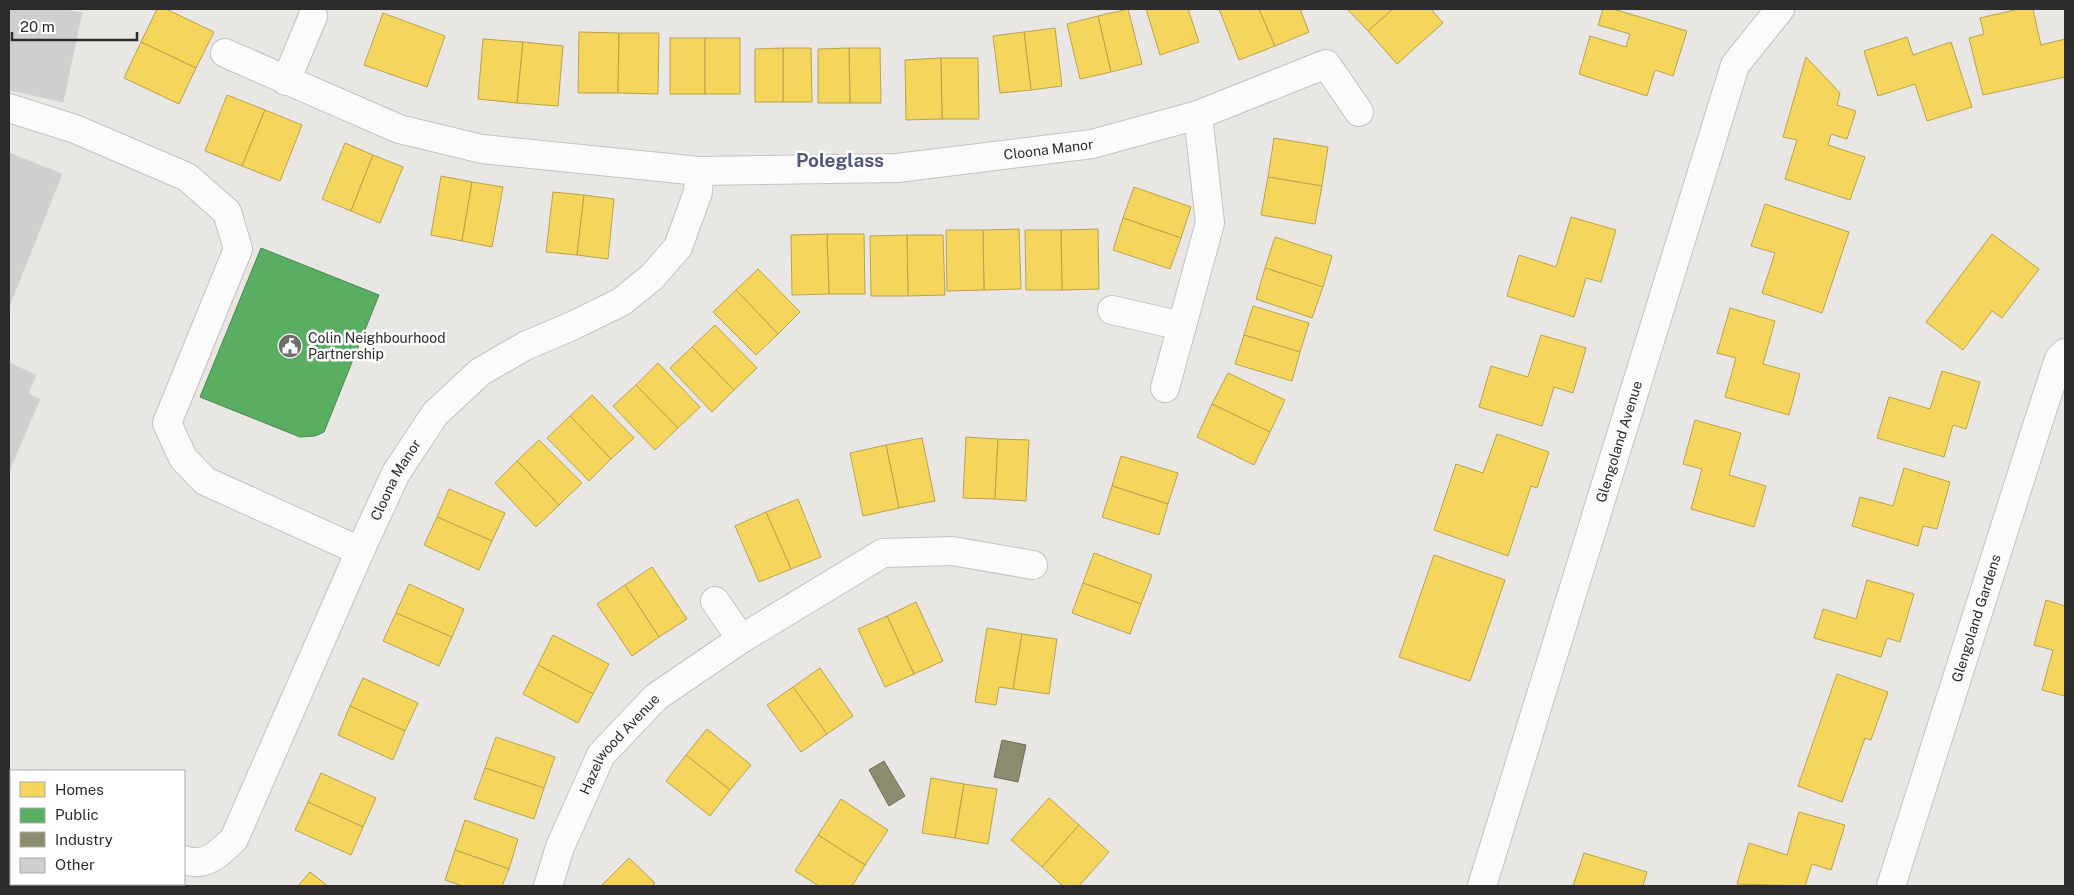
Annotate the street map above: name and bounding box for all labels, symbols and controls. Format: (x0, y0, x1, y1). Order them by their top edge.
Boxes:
scale bar (12, 10, 138, 42)
text: 20 m (20, 18, 55, 35)
street label: Cloona Manor (1003, 136, 1094, 163)
district label: Poleglass (796, 149, 884, 171)
place label: Colin Neighbourhood Partnership (308, 330, 446, 362)
public building icon: Colin Neighbourhood Partnership (277, 333, 303, 359)
street label: Glengoland Avenue (1593, 379, 1645, 504)
street label: Cloona Manor (367, 436, 424, 523)
street label: Glengoland Gardens (1948, 552, 2004, 684)
street label: Hazelwood Avenue (576, 691, 663, 797)
legend (10, 770, 185, 885)
text: Homes (55, 781, 104, 798)
text: Public (55, 806, 99, 823)
text: Industry (55, 831, 113, 848)
text: Other (55, 856, 95, 873)

